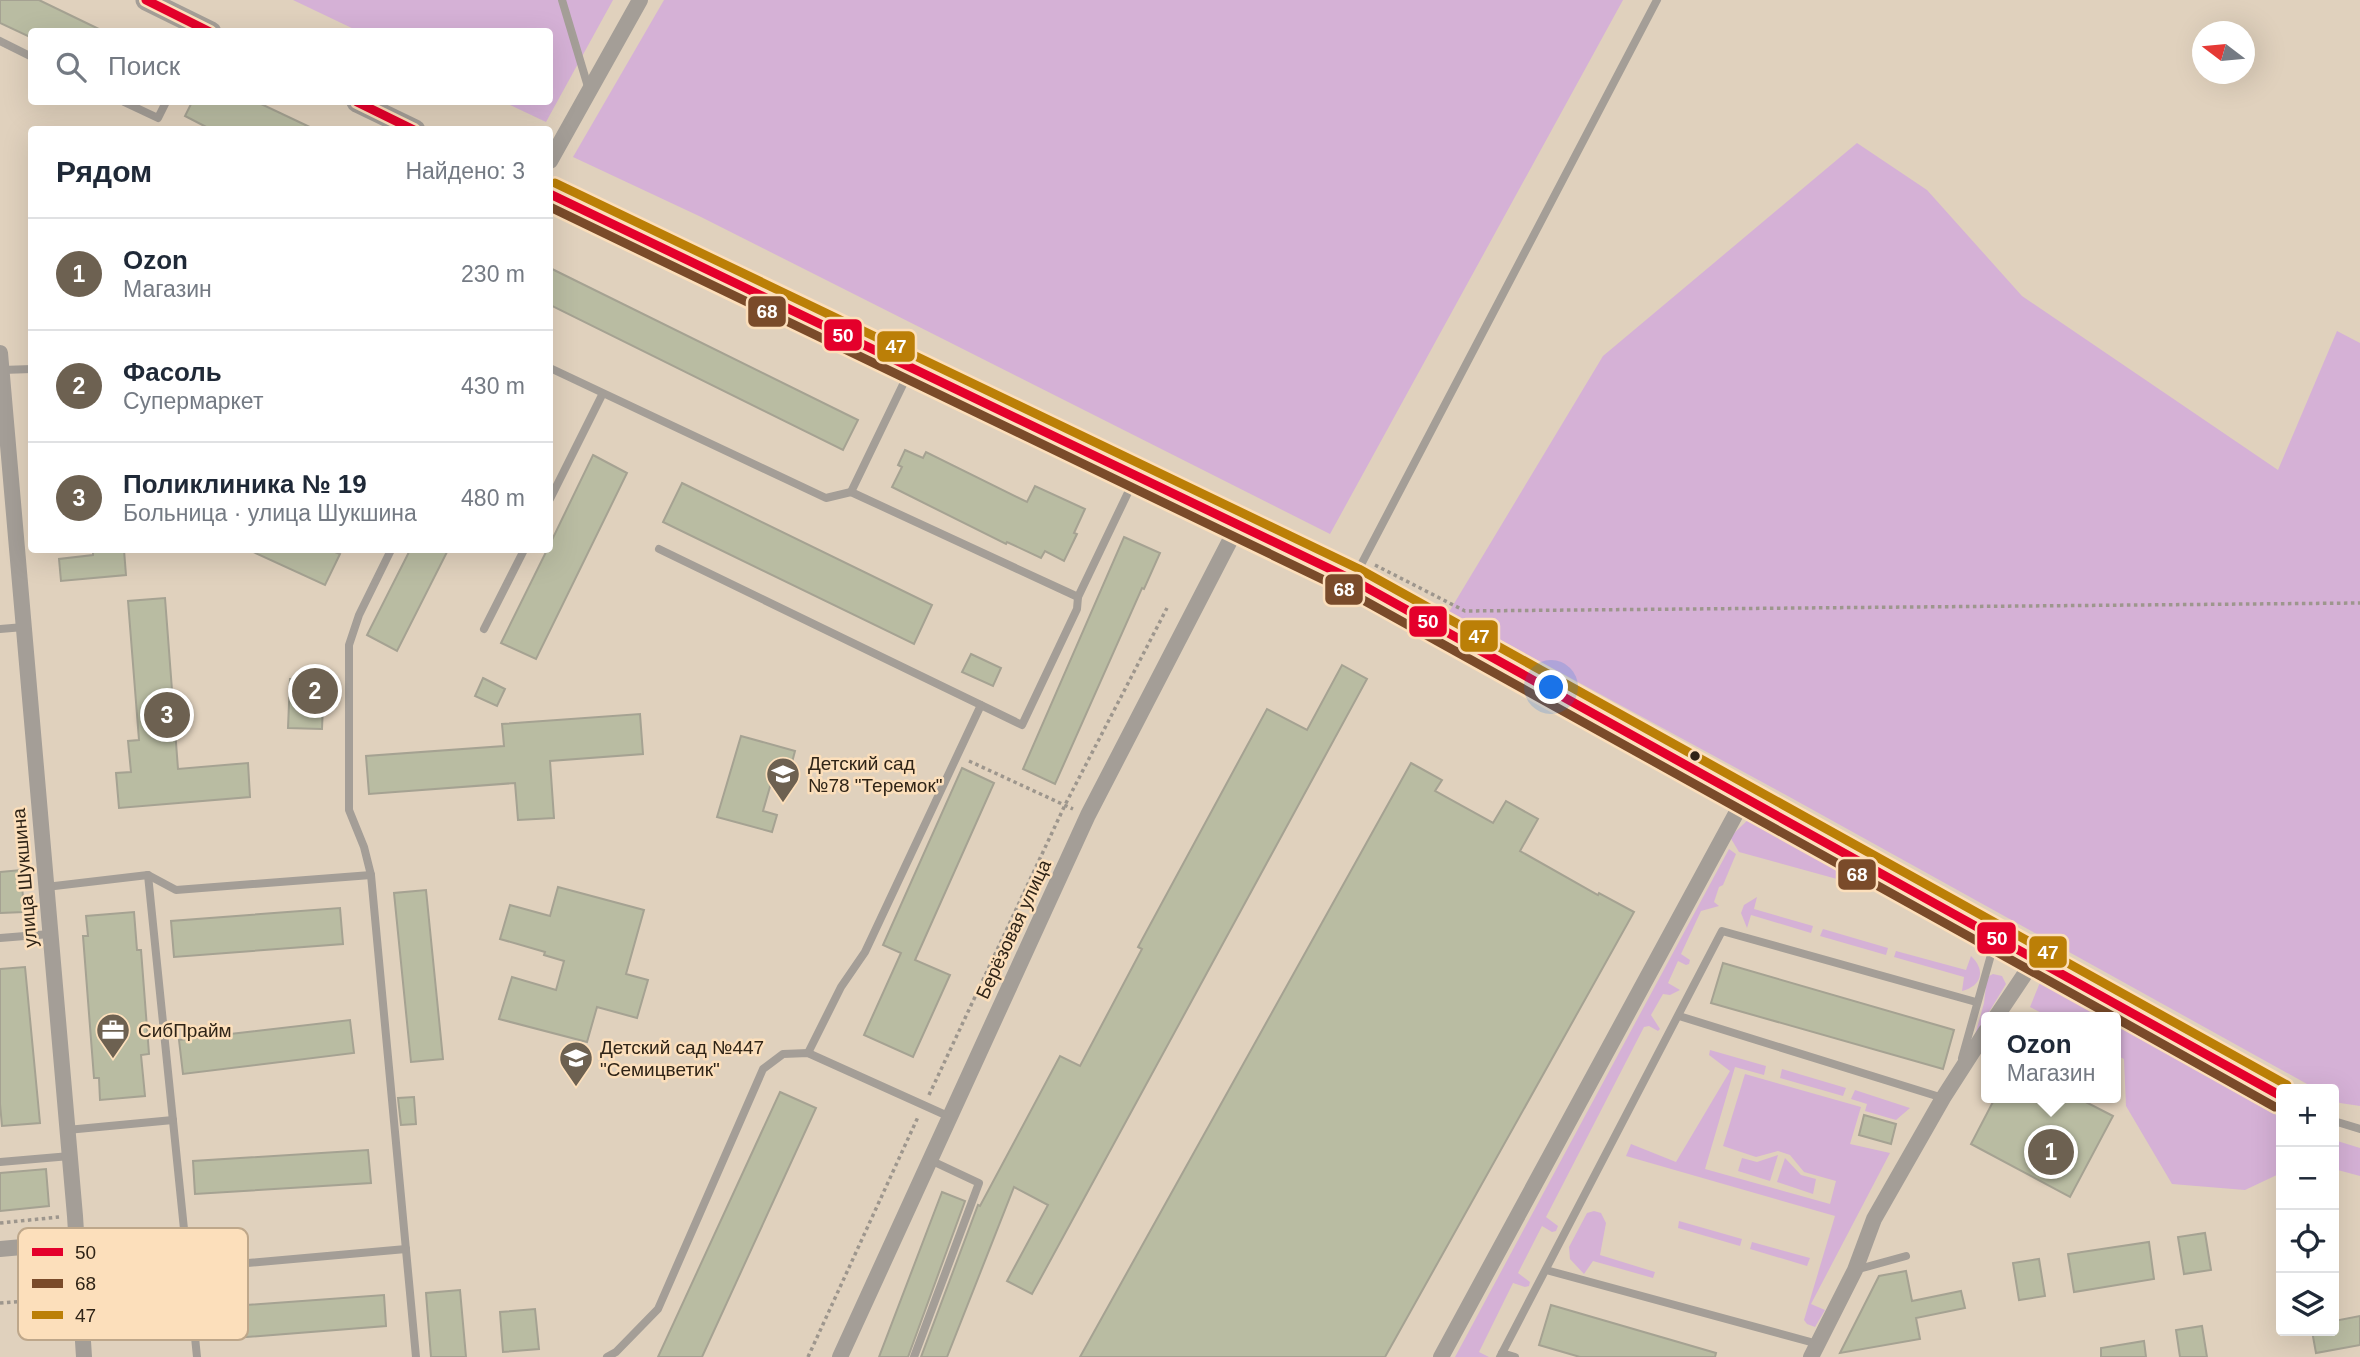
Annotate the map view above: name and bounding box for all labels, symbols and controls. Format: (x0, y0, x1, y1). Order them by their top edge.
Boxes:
north arrow (2192, 21, 2255, 84)
search box (28, 28, 553, 105)
icon: search (52, 48, 90, 86)
text: Поиск (108, 51, 180, 81)
text: Рядом (56, 155, 152, 188)
text: Найдено: 3 (405, 158, 525, 184)
text: Ozon (123, 245, 188, 275)
text: 1 (73, 261, 85, 287)
text: 230 m (461, 261, 525, 287)
text: Магазин (123, 276, 212, 302)
line badge: 68 (747, 295, 787, 328)
text: 68 (756, 301, 778, 322)
line badge: 50 (823, 318, 863, 352)
text: 50 (832, 325, 854, 346)
line badge: 47 (876, 330, 916, 363)
text: 47 (885, 336, 907, 357)
text: Фасоль (123, 357, 222, 387)
text: 2 (73, 373, 85, 399)
text: 430 m (461, 373, 525, 399)
text: Супермаркет (123, 388, 263, 414)
text: Поликлиника № 19 (123, 469, 367, 499)
text: 3 (73, 485, 85, 511)
text: 480 m (461, 485, 525, 511)
text: Больница · улица Шукшина (123, 500, 417, 526)
line badge: 68 (1324, 573, 1364, 606)
text: 68 (1333, 579, 1355, 600)
line badge: 50 (1408, 605, 1448, 638)
text: 50 (1417, 611, 1439, 632)
line badge: 47 (1459, 619, 1499, 653)
text: 47 (1468, 626, 1490, 647)
pin: 2 (292, 665, 338, 717)
your location (1534, 670, 1568, 704)
pin: 3 (144, 689, 190, 741)
unlabelled marker (1688, 749, 1702, 763)
place label: Детский сад №78 "Теремок" (808, 753, 942, 796)
school or university icon: Детский сад №78 "Теремок" (764, 755, 802, 804)
street label: улица Шукшина (8, 807, 41, 948)
street label: Берёзовая улица (972, 856, 1055, 1002)
line badge: 68 (1837, 858, 1877, 891)
text: 68 (1846, 864, 1868, 885)
line badge: 50 (1976, 921, 2017, 955)
text: 50 (1986, 928, 2008, 949)
line badge: 47 (2028, 935, 2068, 969)
text: 47 (2037, 942, 2059, 963)
office icon: СибПрайм (94, 1011, 132, 1060)
popup (1981, 1012, 2121, 1103)
place label: СибПрайм (138, 1020, 232, 1041)
text: Ozon (2007, 1029, 2072, 1059)
place label: Детский сад №447 "Семицветик" (600, 1037, 764, 1080)
school or university icon: Детский сад №447 "Семицветик" (557, 1039, 595, 1088)
text: Магазин (2007, 1060, 2095, 1086)
map controls (2276, 1084, 2339, 1336)
button: + (2276, 1084, 2339, 1147)
pin: 1 (2028, 1126, 2074, 1178)
button: − (2276, 1147, 2339, 1210)
button: locate (2276, 1210, 2339, 1273)
legend (18, 1228, 248, 1340)
text: 50 (75, 1242, 96, 1263)
text: 68 (75, 1273, 96, 1294)
button: layers (2276, 1273, 2339, 1336)
text: 47 (75, 1305, 96, 1326)

